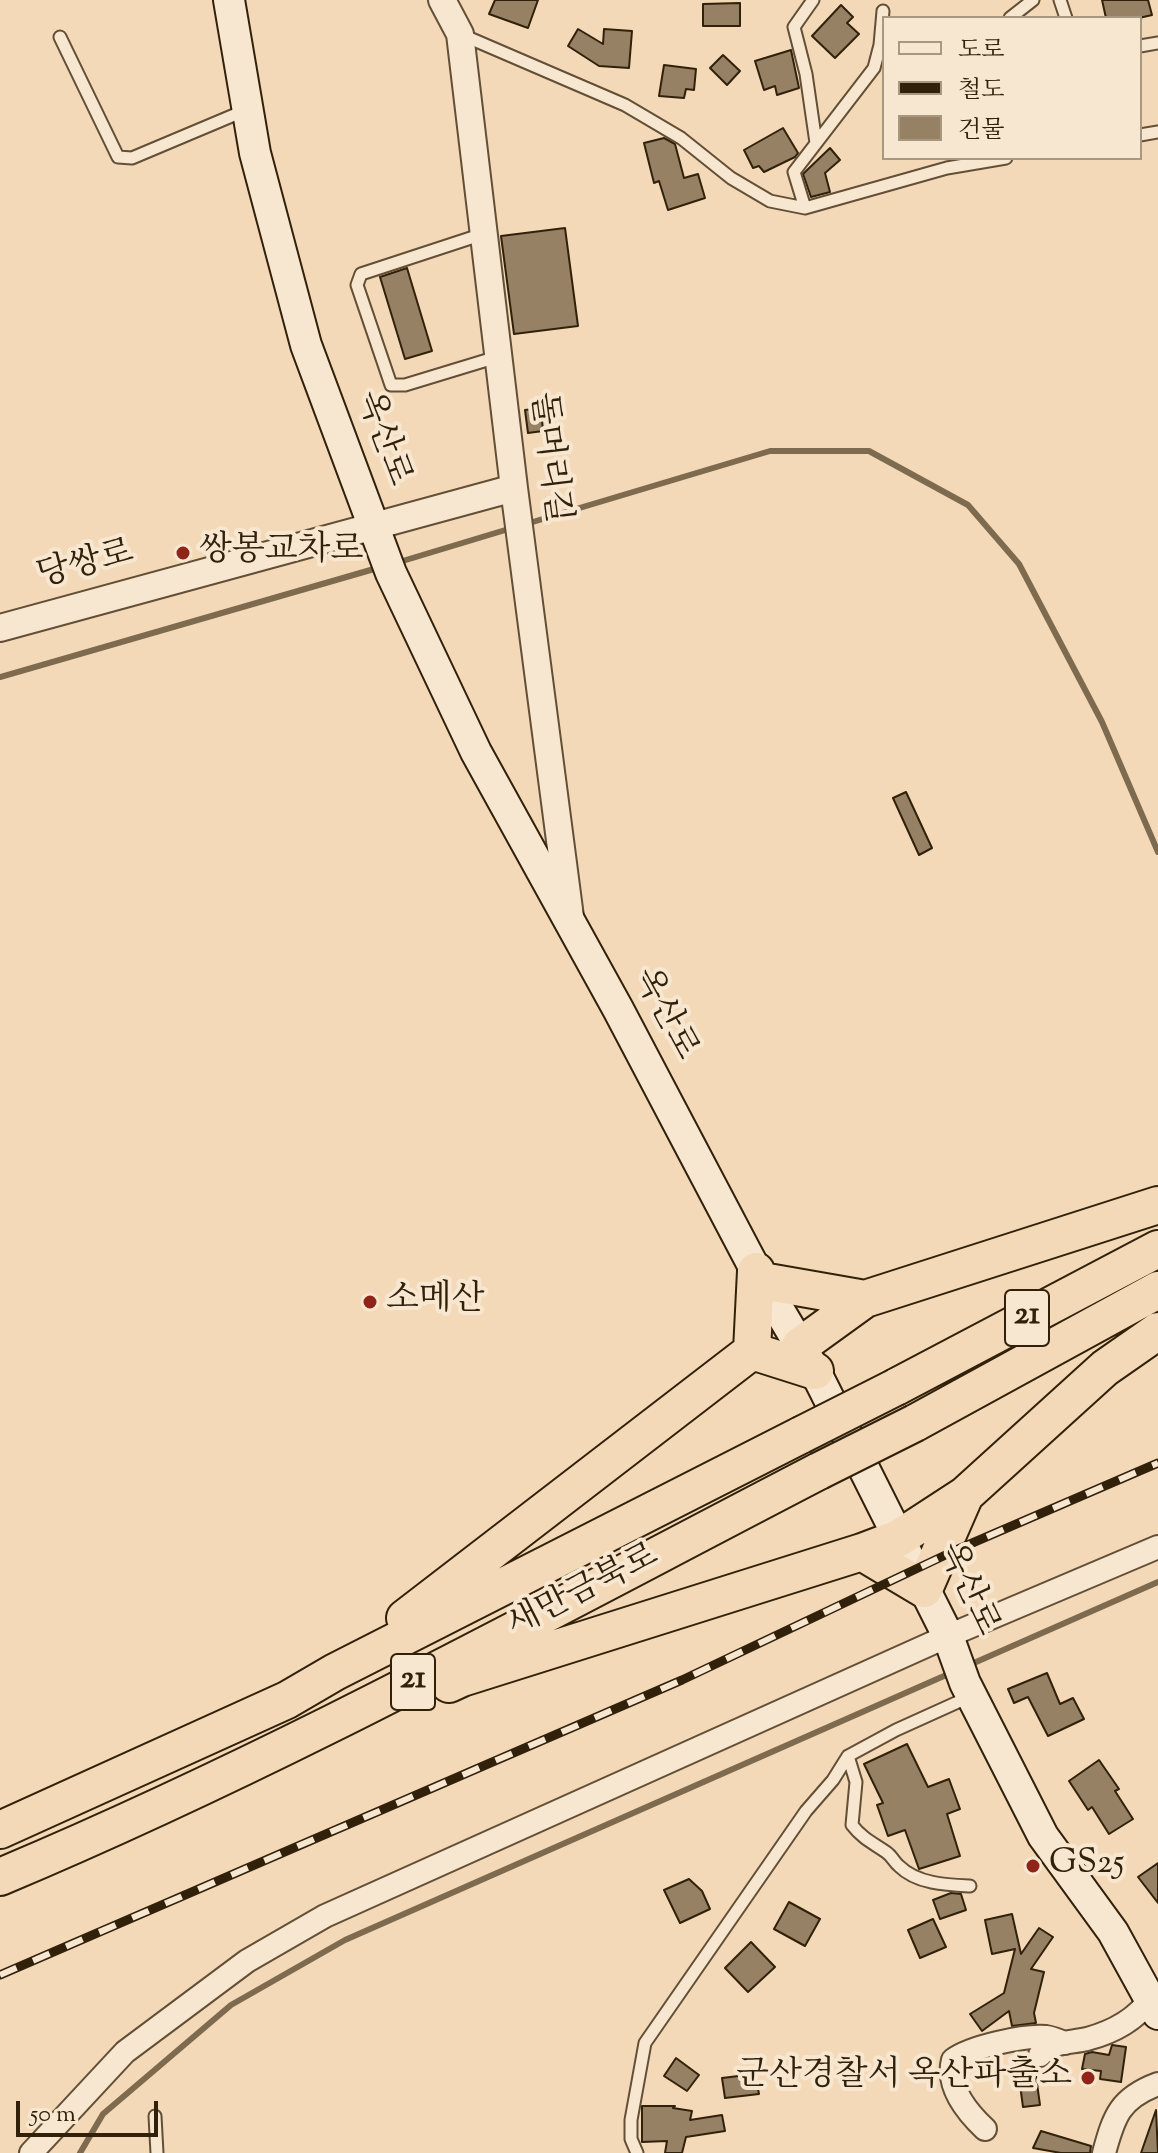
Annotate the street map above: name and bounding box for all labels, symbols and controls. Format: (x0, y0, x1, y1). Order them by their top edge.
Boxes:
legend (882, 16, 1142, 160)
text: 도로 (958, 34, 1004, 68)
text: 철도 (958, 74, 1004, 108)
text: 건물 (958, 114, 1004, 148)
street label: 옥산로 (345, 386, 417, 492)
street label: 돌머리길 (519, 390, 575, 526)
place label: 쌍봉교차로 (199, 533, 363, 573)
street label: 당쌍로 (33, 535, 139, 599)
marker: 쌍봉교차로 (174, 544, 192, 562)
street label: 옥산로 (622, 962, 704, 1068)
place label: 소메산 (386, 1282, 485, 1322)
road number: 21 (1005, 1290, 1049, 1346)
marker: 소메산 (361, 1293, 379, 1311)
street label: 옥산로 (927, 1537, 1005, 1643)
street label: 새만금북로 (502, 1538, 666, 1648)
road number: 21 (391, 1654, 435, 1710)
place label: GS25 (1049, 1846, 1124, 1886)
marker: GS25 (1024, 1857, 1042, 1875)
place label: 군산경찰서 옥산파출소 (736, 2058, 1072, 2098)
marker: 군산경찰서 옥산파출소 (1079, 2069, 1097, 2087)
scale bar (20, 2085, 162, 2135)
text: 50 m (30, 2098, 76, 2132)

